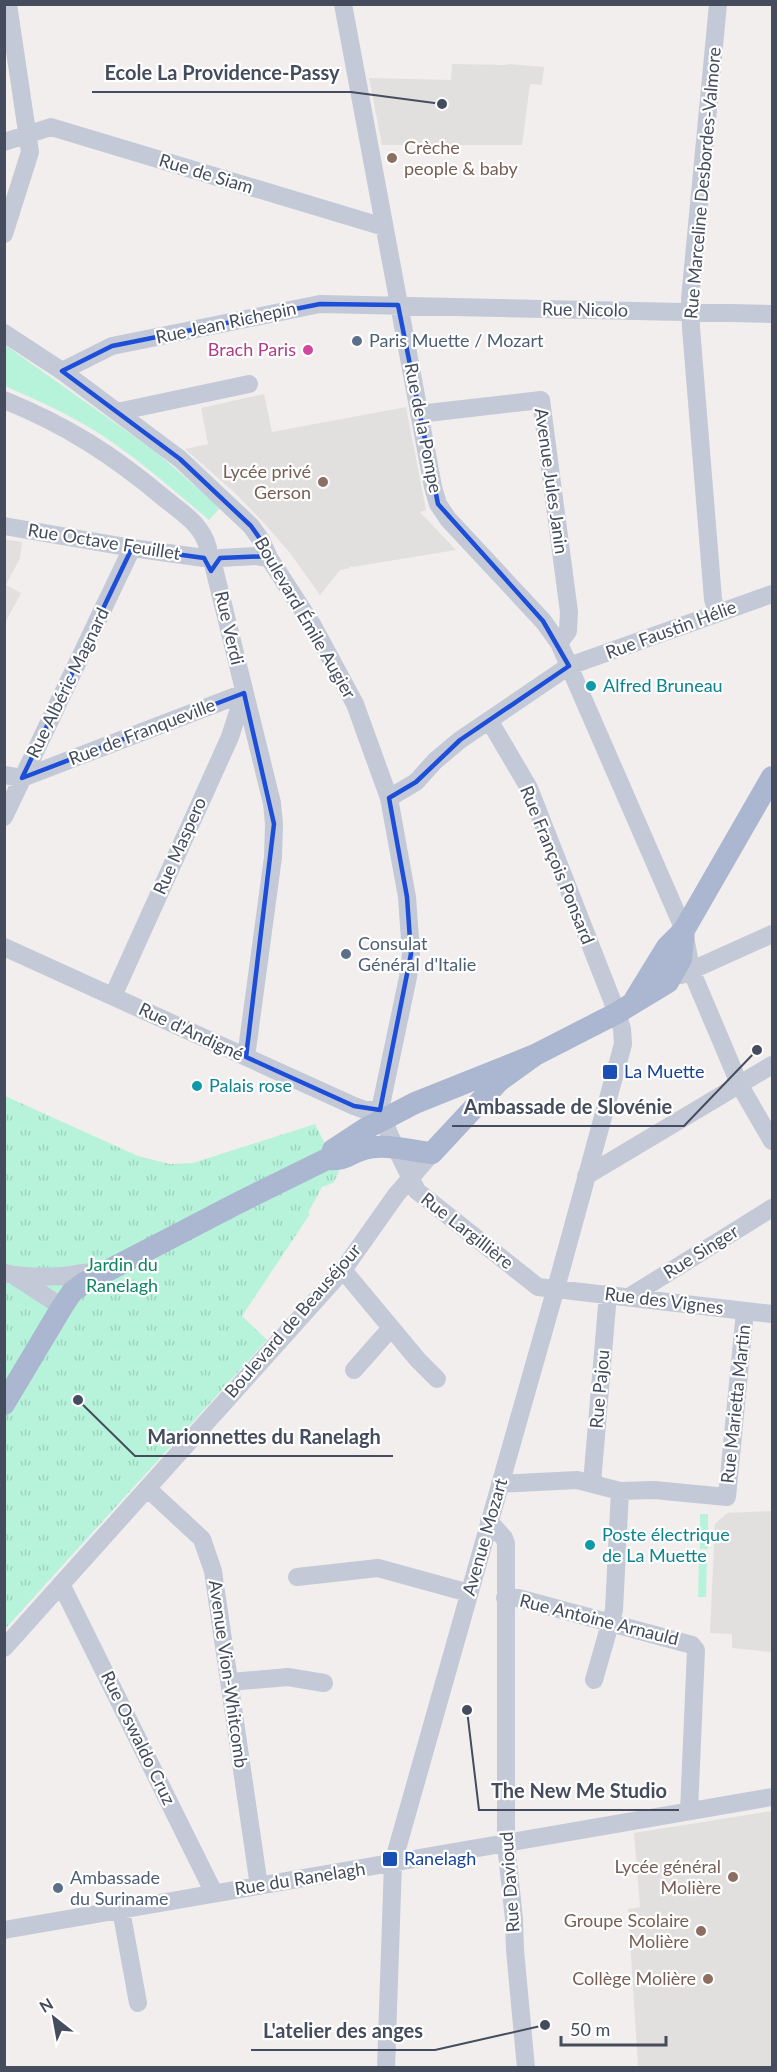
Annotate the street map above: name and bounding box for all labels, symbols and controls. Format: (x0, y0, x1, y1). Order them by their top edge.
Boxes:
street label: Rue Marceline Desbordes-Valmore (679, 46, 725, 320)
callout: Ecole La Providence-Passy (92, 54, 351, 92)
text: Ecole La Providence-Passy (104, 60, 340, 84)
place label: Crèche people & baby (404, 136, 519, 179)
street label: Rue de Siam (157, 148, 256, 198)
marker: Crèche people & baby (385, 151, 399, 165)
street label: Rue Jean Richepin (154, 296, 298, 348)
street label: Rue Nicolo (542, 297, 628, 321)
place label: Paris Muette / Mozart (369, 329, 544, 351)
marker: Paris Muette / Mozart (350, 334, 364, 348)
place label: Brach Paris (208, 338, 296, 360)
marker: Brach Paris (301, 343, 315, 357)
street label: Rue de la Pompe (401, 361, 447, 495)
street label: Avenue Jules Janin (531, 406, 573, 555)
place label: Lycée privé Gerson (223, 460, 311, 503)
marker: Lycée privé Gerson (316, 475, 330, 489)
street label: Rue Octave Feuillet (26, 518, 182, 564)
street label: Boulevard Émile Augier (251, 533, 361, 703)
street label: Rue Verdi (211, 589, 249, 667)
street label: Rue Faustin Hélie (602, 595, 739, 663)
street label: Rue Albéric Magnard (21, 604, 113, 761)
place label: Alfred Bruneau (603, 674, 723, 696)
marker: Alfred Bruneau (584, 679, 598, 693)
street label: Rue de Franqueville (65, 693, 218, 769)
street label: Rue François Ponsard (516, 782, 600, 947)
street label: Rue Maspero (148, 794, 210, 898)
place label: Consulat Général d'Italie (358, 932, 476, 975)
marker: Consulat Général d'Italie (339, 947, 353, 961)
street label: Rue d'Andigné (135, 997, 247, 1065)
place label: La Muette (624, 1060, 705, 1082)
marker: La Muette (601, 1063, 619, 1081)
place label: Palais rose (209, 1074, 292, 1096)
marker: Palais rose (190, 1079, 204, 1093)
callout: Ambassade de Slovénie (452, 1088, 684, 1126)
text: Ambassade de Slovénie (463, 1094, 673, 1118)
street label: Rue Largillière (417, 1187, 518, 1273)
street label: Rue Singer (659, 1219, 742, 1283)
street label: Boulevard de Beauséjour (219, 1239, 365, 1402)
park label: Jardin du Ranelagh (86, 1253, 158, 1296)
street label: Rue des Vignes (603, 1282, 725, 1318)
street label: Rue Marietta Martin (716, 1323, 754, 1484)
street label: Rue Pajou (585, 1349, 613, 1429)
callout: Marionnettes du Ranelagh (135, 1418, 393, 1456)
text: Marionnettes du Ranelagh (147, 1424, 381, 1448)
street label: Avenue Mozart (457, 1475, 511, 1598)
place label: Poste électrique de La Muette (602, 1523, 730, 1566)
marker: Poste électrique de La Muette (583, 1538, 597, 1552)
street label: Avenue Vion-Whitcomb (205, 1578, 253, 1769)
street label: Rue Antoine Arnauld (517, 1589, 681, 1649)
street label: Rue Oswaldo Cruz (97, 1667, 181, 1808)
callout: The New Me Studio (479, 1772, 679, 1810)
text: The New Me Studio (491, 1778, 667, 1802)
street label: Rue Davioud (494, 1831, 524, 1933)
place label: Ranelagh (404, 1847, 476, 1869)
marker: Ranelagh (381, 1850, 399, 1868)
place label: Lycée général Molière (614, 1855, 721, 1898)
street label: Rue du Ranelagh (233, 1857, 367, 1899)
place label: Ambassade du Suriname (70, 1866, 169, 1909)
marker: Lycée général Molière (726, 1870, 740, 1884)
marker: Ambassade du Suriname (51, 1881, 65, 1895)
place label: Groupe Scolaire Molière (564, 1909, 689, 1952)
marker: Groupe Scolaire Molière (694, 1924, 708, 1938)
place label: Collège Molière (572, 1967, 696, 1989)
marker: Collège Molière (701, 1972, 715, 1986)
north arrow (24, 1988, 84, 2048)
text: N (36, 1993, 56, 2016)
scale bar (561, 2009, 666, 2047)
callout: L'atelier des anges (251, 2012, 435, 2050)
text: L'atelier des anges (263, 2018, 423, 2042)
text: 50 m (570, 2018, 610, 2040)

